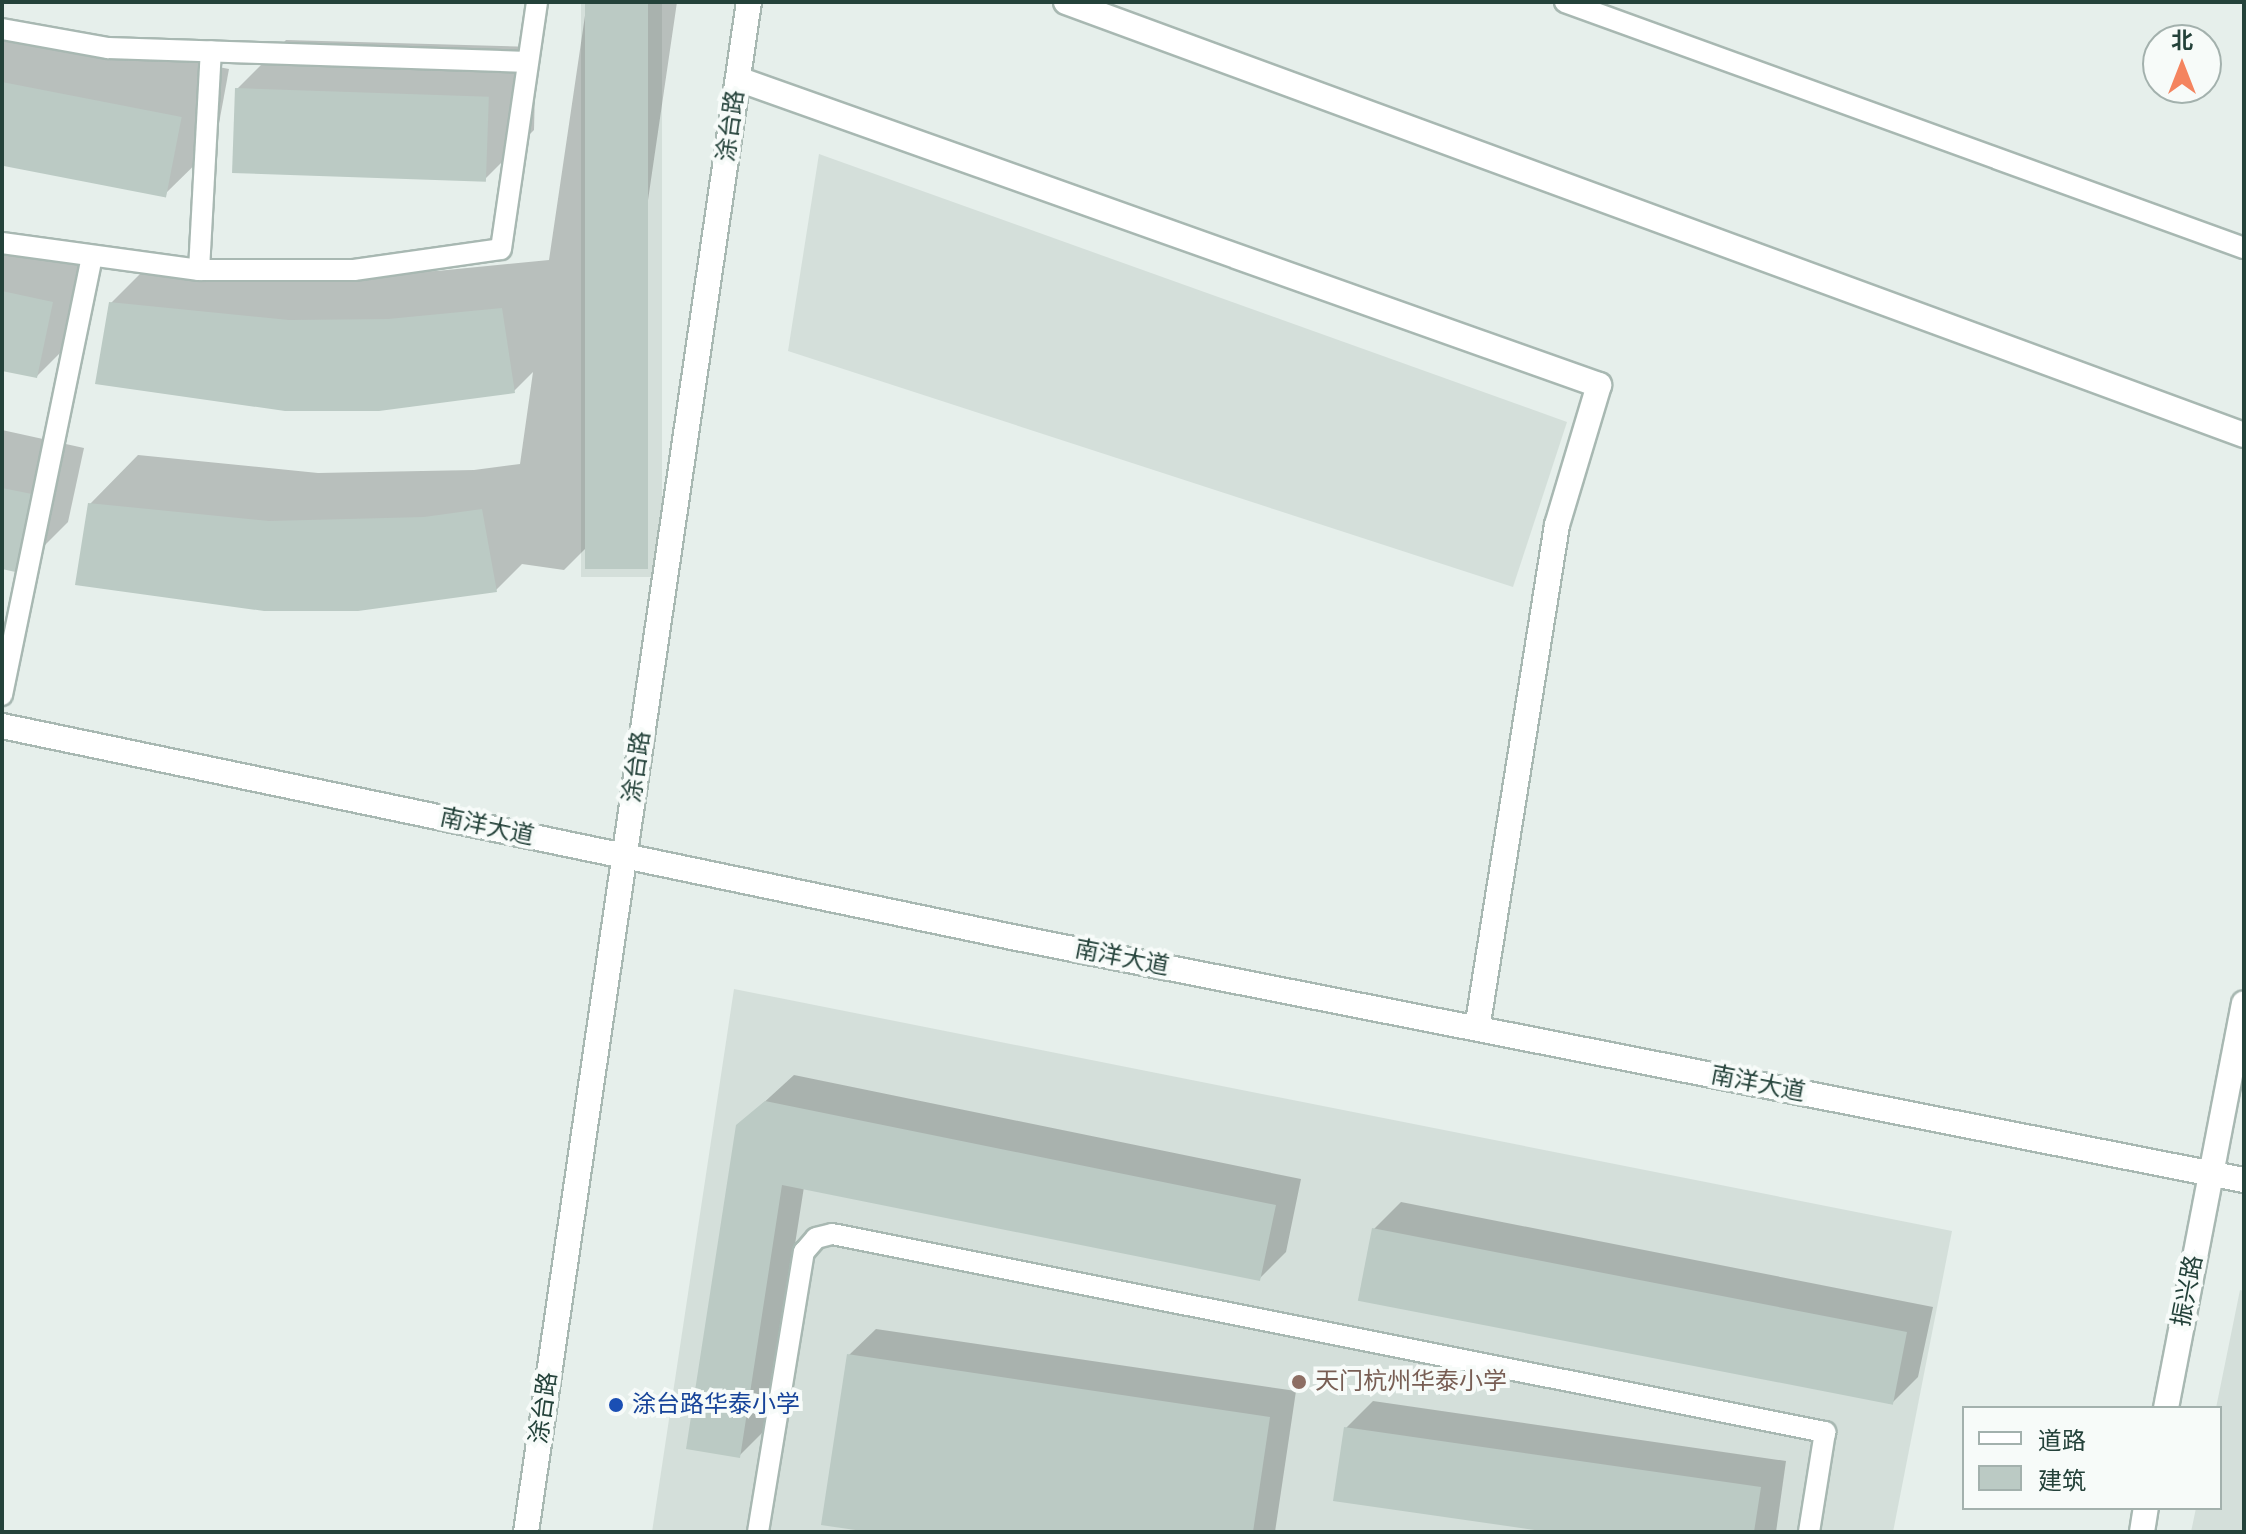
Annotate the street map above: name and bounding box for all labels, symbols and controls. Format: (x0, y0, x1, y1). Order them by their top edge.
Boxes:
north arrow (2142, 24, 2222, 104)
text: 北 (2171, 28, 2193, 55)
street label: 涂台路 (712, 88, 750, 164)
street label: 涂台路 (618, 729, 656, 805)
street label: 南洋大道 (437, 803, 537, 851)
street label: 南洋大道 (1072, 935, 1172, 981)
street label: 南洋大道 (1708, 1061, 1808, 1107)
street label: 振兴路 (2167, 1253, 2209, 1329)
place label: 天门杭州华泰小学 (1315, 1368, 1507, 1396)
street label: 涂台路 (525, 1370, 563, 1446)
marker: 天门杭州华泰小学 (1290, 1373, 1308, 1391)
place label: 涂台路华泰小学 (632, 1391, 800, 1419)
marker: 涂台路华泰小学 (607, 1396, 625, 1414)
legend (1962, 1406, 2222, 1510)
text: 道路 (2038, 1427, 2086, 1456)
text: 建筑 (2038, 1467, 2086, 1496)

